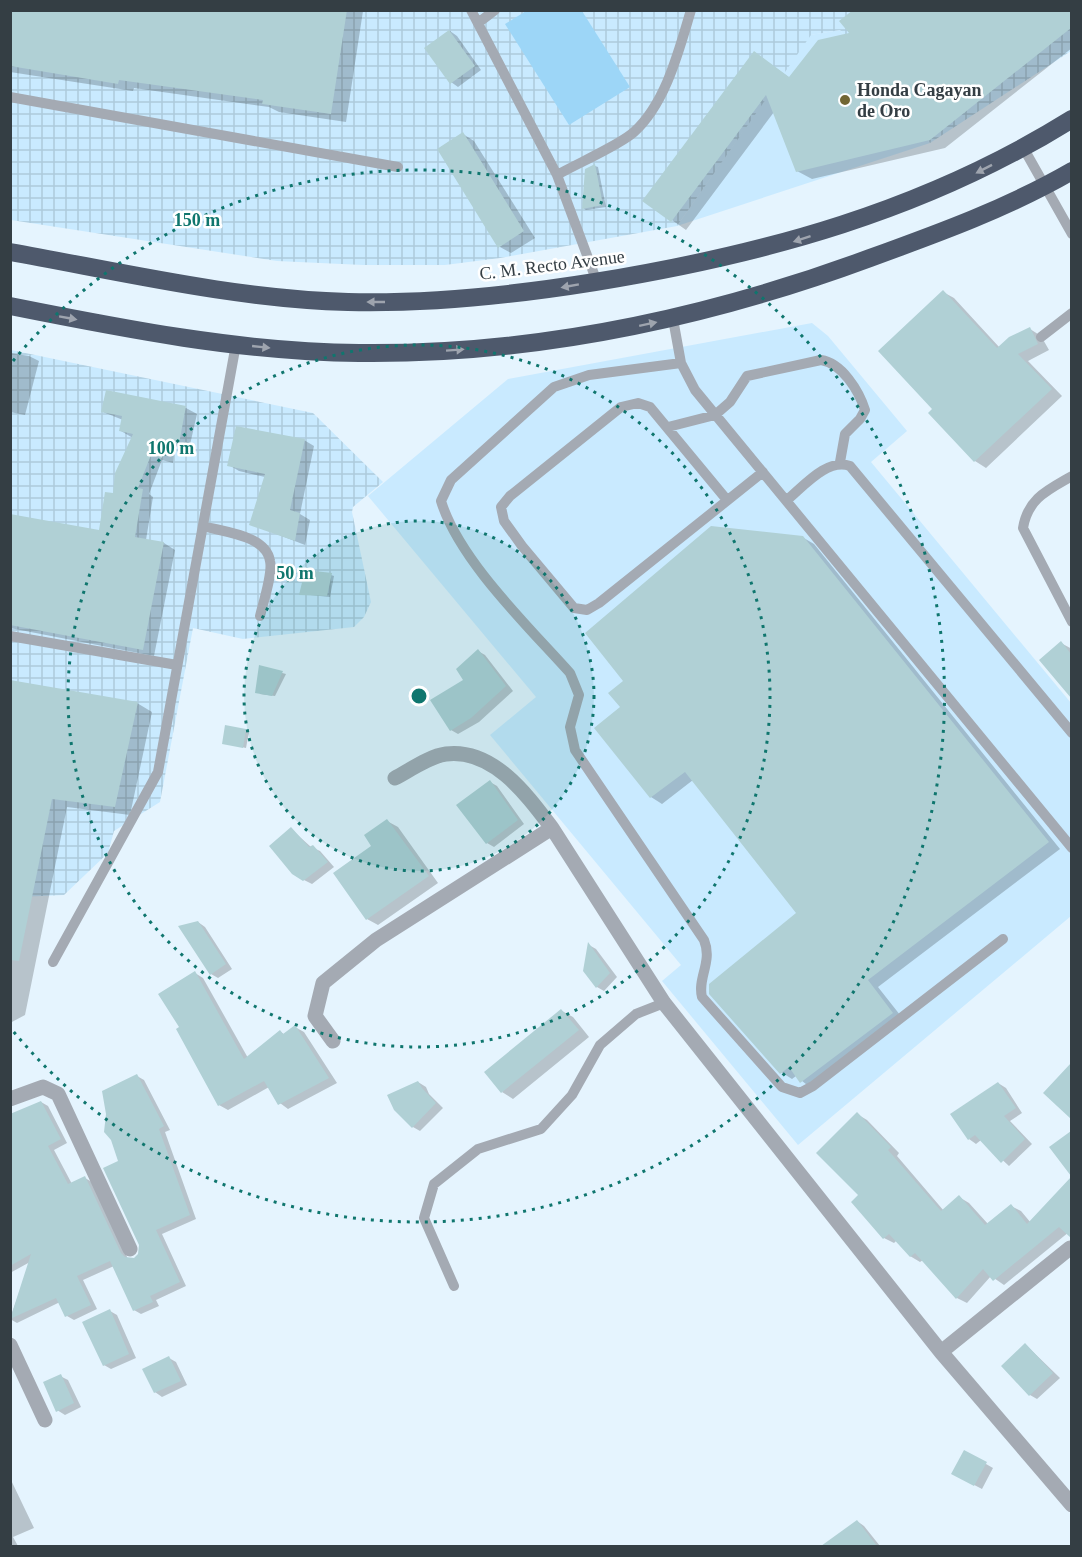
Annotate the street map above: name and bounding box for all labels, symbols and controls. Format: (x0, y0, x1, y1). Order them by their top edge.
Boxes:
place label: Honda Cagayan de Oro (857, 80, 982, 121)
marker: Honda Cagayan de Oro (838, 93, 852, 107)
one-way arrow (976, 164, 993, 173)
text: 150 m (174, 210, 220, 230)
one-way arrow (793, 234, 811, 244)
street label: C. M. Recto Avenue (478, 246, 626, 284)
one-way arrow (561, 282, 580, 291)
one-way arrow (367, 297, 386, 306)
one-way arrow (59, 313, 78, 322)
one-way arrow (639, 319, 658, 328)
one-way arrow (251, 342, 270, 352)
one-way arrow (446, 345, 465, 355)
text: 100 m (148, 438, 194, 458)
text: 50 m (276, 563, 314, 583)
centre of rings (409, 686, 429, 706)

